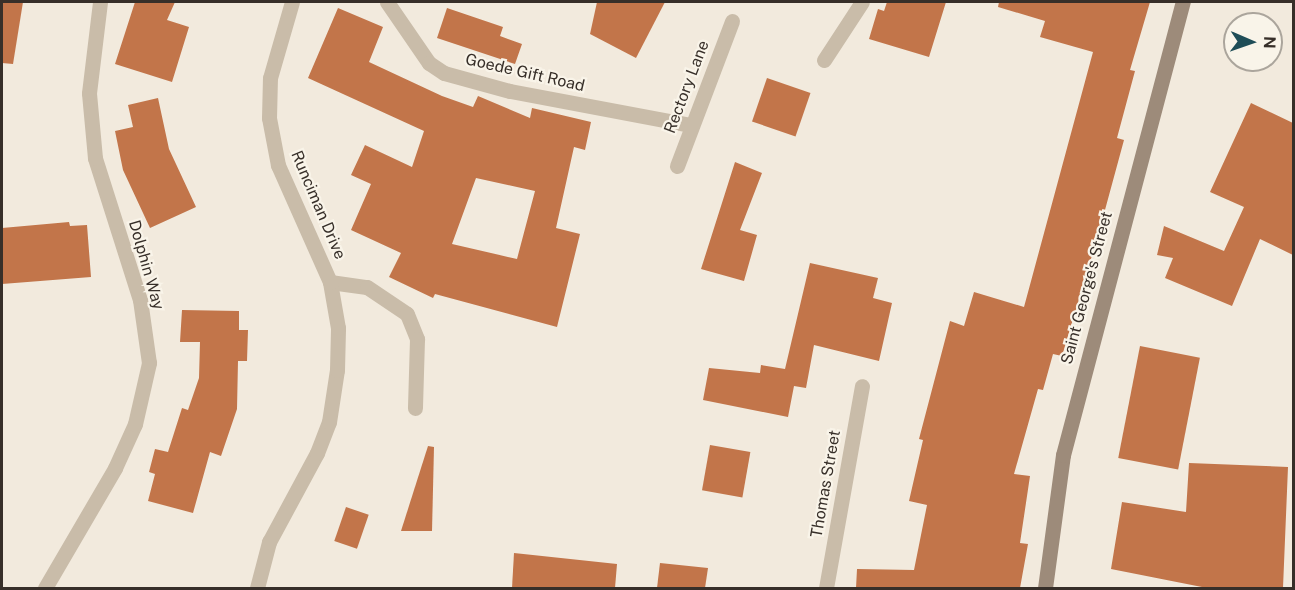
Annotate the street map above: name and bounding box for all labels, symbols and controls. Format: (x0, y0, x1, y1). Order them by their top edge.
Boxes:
north arrow (1223, 12, 1283, 72)
text: N (1260, 36, 1279, 49)
street label: Rectory Lane (660, 38, 714, 136)
street label: Goede Gift Road (463, 50, 587, 96)
street label: Runciman Drive (286, 148, 350, 262)
street label: Saint George's Street (1057, 209, 1117, 367)
street label: Dolphin Way (124, 218, 168, 312)
street label: Thomas Street (807, 429, 845, 539)

